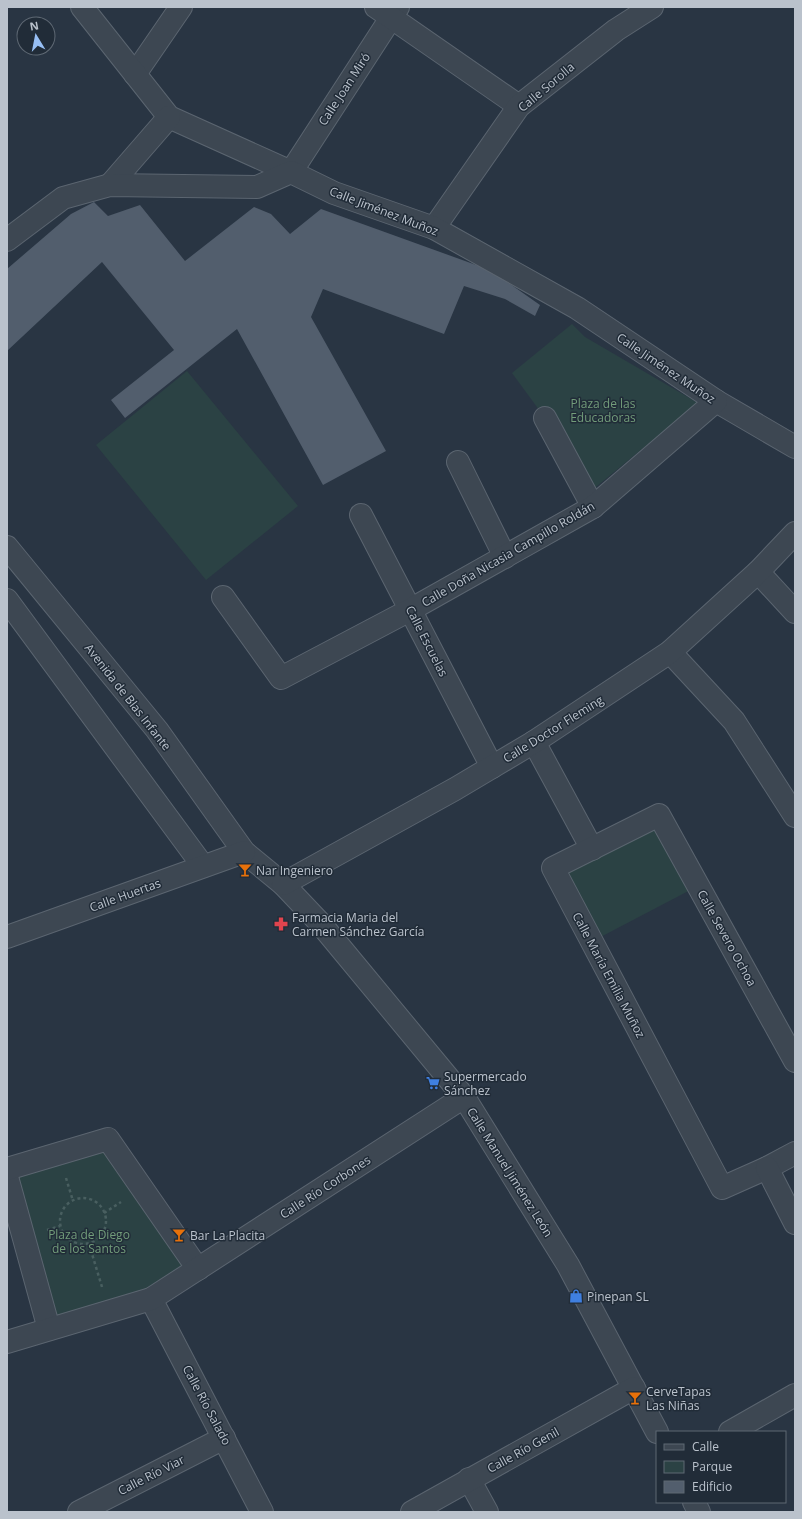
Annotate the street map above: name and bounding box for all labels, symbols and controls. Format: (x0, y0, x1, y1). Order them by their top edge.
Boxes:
north arrow (16, 16, 56, 56)
text: N (28, 17, 40, 34)
street label: Calle Joan Miró (314, 49, 374, 129)
street label: Calle Sorolla (514, 58, 578, 116)
street label: Calle Jiménez Muñoz (327, 182, 441, 240)
street label: Calle Jiménez Muñoz (613, 329, 719, 408)
park label: Plaza de las Educadoras (570, 395, 636, 426)
street label: Calle Doña Nicasia Campillo Roldán (418, 497, 598, 611)
street label: Calle Escuelas (402, 602, 452, 680)
street label: Avenida de Blas Infante (81, 640, 175, 754)
street label: Calle Doctor Fleming (500, 691, 607, 767)
bar icon: Nar Ingeniero (237, 862, 253, 878)
place label: Nar Ingeniero (256, 862, 333, 879)
street label: Calle Huertas (87, 874, 163, 916)
street label: Calle Severo Ochoa (693, 887, 761, 989)
place label: Farmacia Maria del Carmen Sánchez García (292, 909, 424, 940)
street label: Calle María Emilia Muñoz (569, 909, 650, 1041)
pharmacy icon: Farmacia Maria del Carmen Sánchez García (273, 916, 289, 932)
place label: Supermercado Sánchez (444, 1068, 527, 1099)
supermarket icon: Supermercado Sánchez (425, 1075, 441, 1091)
street label: Calle Manuel Jiménez León (463, 1104, 557, 1240)
street label: Calle Río Corbones (276, 1151, 374, 1223)
park label: Plaza de Diego de los Santos (48, 1226, 130, 1257)
bar icon: Bar La Placita (171, 1227, 187, 1243)
place label: Bar La Placita (190, 1227, 265, 1244)
shop icon: Pinepan SL (568, 1288, 584, 1304)
place label: Pinepan SL (587, 1288, 649, 1305)
street label: Calle Río Salado (179, 1362, 235, 1448)
place label: CerveTapas Las Niñas (646, 1383, 711, 1414)
bar icon: CerveTapas Las Niñas (627, 1390, 643, 1406)
street label: Calle Río Genil (484, 1423, 562, 1477)
legend (656, 1431, 786, 1503)
text: Calle (692, 1438, 719, 1455)
street label: Calle Río Viar (115, 1451, 187, 1499)
text: Parque (692, 1458, 732, 1475)
text: Edificio (692, 1478, 732, 1495)

